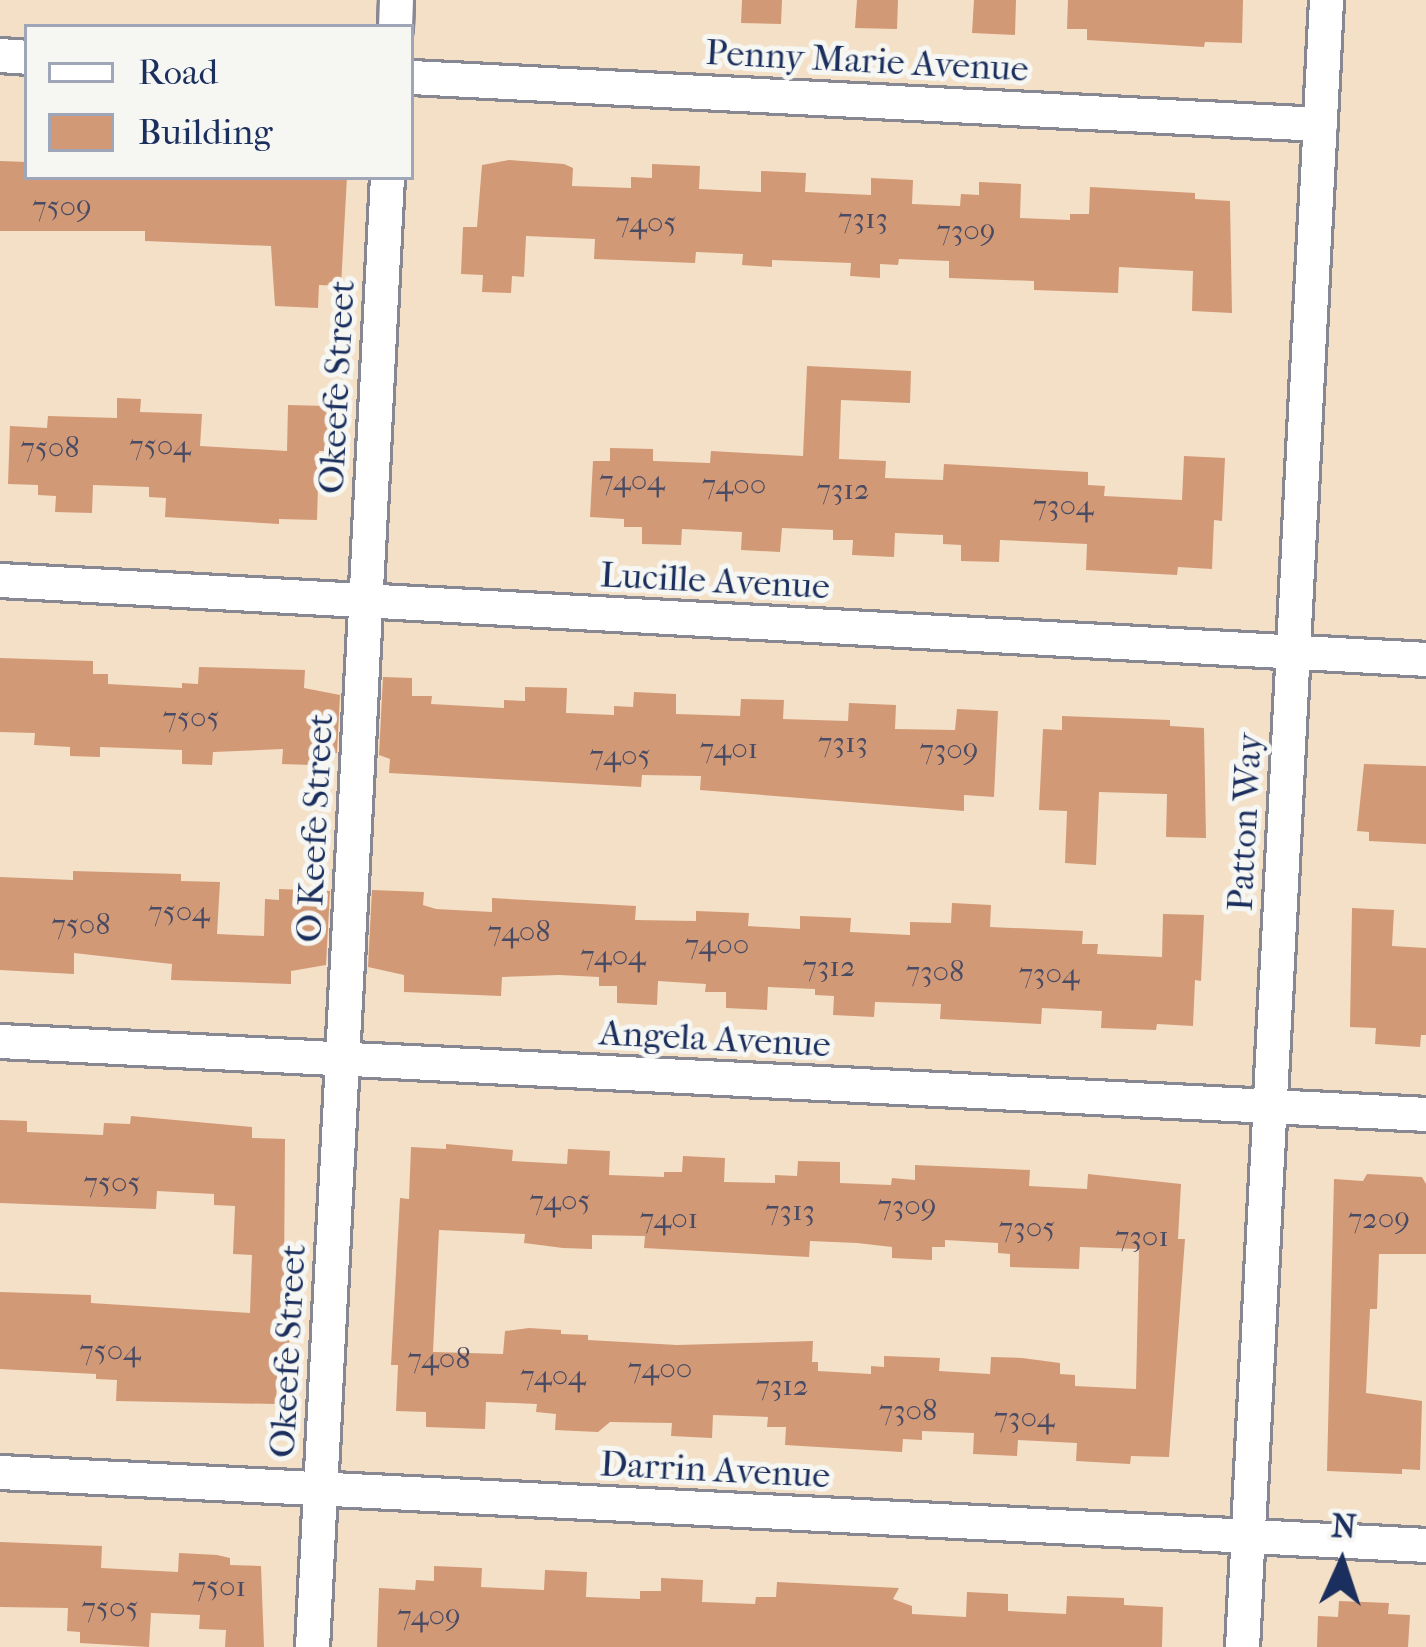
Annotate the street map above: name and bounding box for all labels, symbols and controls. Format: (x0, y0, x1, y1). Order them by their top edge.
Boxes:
legend (24, 24, 414, 180)
street label: Penny Marie Avenue (704, 31, 1030, 91)
text: Road (138, 51, 218, 93)
text: Building (138, 111, 273, 153)
house number: 7509 (32, 189, 92, 225)
house number: 7313 (838, 201, 888, 237)
house number: 7405 (616, 205, 676, 241)
house number: 7309 (936, 213, 996, 249)
street label: Okeefe Street (310, 279, 364, 495)
house number: 7504 (129, 428, 191, 464)
house number: 7508 (21, 430, 79, 466)
house number: 7404 (599, 463, 665, 499)
house number: 7400 (702, 467, 766, 503)
house number: 7312 (817, 472, 869, 508)
house number: 7304 (1033, 488, 1093, 524)
street label: Lucille Avenue (599, 553, 831, 609)
house number: 7505 (163, 700, 219, 736)
street label: O Keefe Street (287, 712, 343, 944)
house number: 7313 (818, 725, 868, 761)
house number: 7401 (700, 731, 758, 767)
house number: 7309 (919, 732, 979, 768)
street label: Patton Way (1219, 732, 1271, 912)
house number: 7405 (590, 738, 650, 774)
house number: 7504 (148, 894, 210, 930)
house number: 7508 (52, 907, 110, 943)
house number: 7408 (487, 914, 551, 950)
house number: 7400 (685, 927, 749, 963)
house number: 7404 (580, 938, 646, 974)
house number: 7312 (803, 949, 855, 985)
house number: 7308 (906, 954, 964, 990)
house number: 7304 (1019, 956, 1079, 992)
street label: Angela Avenue (598, 1011, 832, 1067)
house number: 7505 (84, 1165, 140, 1201)
house number: 7405 (530, 1183, 590, 1219)
house number: 7309 (877, 1188, 937, 1224)
house number: 7313 (765, 1193, 815, 1229)
house number: 7401 (640, 1201, 698, 1237)
house number: 7209 (1348, 1201, 1410, 1237)
house number: 7305 (999, 1210, 1055, 1246)
house number: 7301 (1115, 1219, 1169, 1255)
street label: Okeefe Street (261, 1243, 315, 1459)
house number: 7504 (79, 1333, 141, 1369)
house number: 7408 (407, 1341, 471, 1377)
house number: 7400 (628, 1351, 692, 1387)
house number: 7404 (520, 1358, 586, 1394)
house number: 7312 (756, 1368, 808, 1404)
house number: 7308 (879, 1393, 937, 1429)
house number: 7304 (994, 1400, 1054, 1436)
street label: Darrin Avenue (599, 1442, 831, 1498)
north arrow (1282, 1503, 1402, 1623)
text: N (1330, 1506, 1357, 1547)
house number: 7501 (192, 1569, 246, 1605)
house number: 7505 (82, 1590, 138, 1626)
house number: 7409 (397, 1598, 461, 1634)

